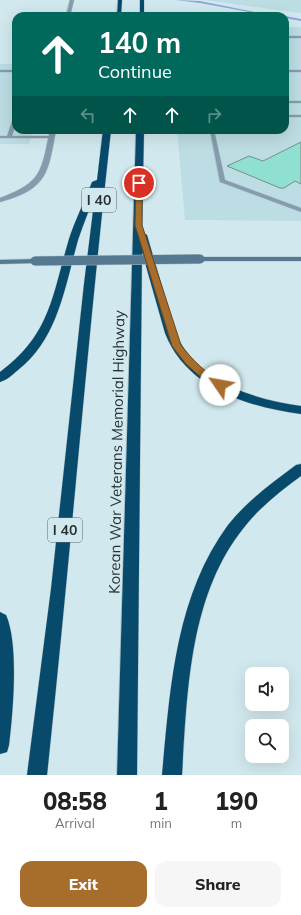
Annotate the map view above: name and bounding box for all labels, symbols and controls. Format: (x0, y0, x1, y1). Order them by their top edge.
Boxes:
text: 140 m (98, 25, 181, 60)
icon: ahead (32, 28, 84, 80)
text: Continue (98, 60, 172, 83)
icon: left (77, 104, 99, 126)
icon: ahead (119, 104, 141, 126)
icon: ahead (161, 104, 183, 126)
icon: right (203, 104, 225, 126)
pin (122, 166, 156, 200)
icon: arrive (128, 172, 150, 194)
road number: I 40 (82, 188, 116, 212)
street label: Korean War Veterans Memorial Highway (105, 310, 128, 594)
position arrow (199, 364, 241, 406)
road number: I 40 (48, 518, 82, 542)
map controls (245, 667, 289, 763)
button: sound (245, 667, 289, 711)
button: search (245, 719, 289, 763)
text: 08:58 (43, 786, 107, 816)
text: 1 (154, 786, 168, 816)
text: 190 (215, 786, 258, 816)
text: Arrival (55, 815, 95, 831)
text: min (150, 815, 172, 831)
text: m (231, 815, 242, 831)
button: Exit (20, 861, 147, 907)
button: Share (155, 861, 281, 907)

